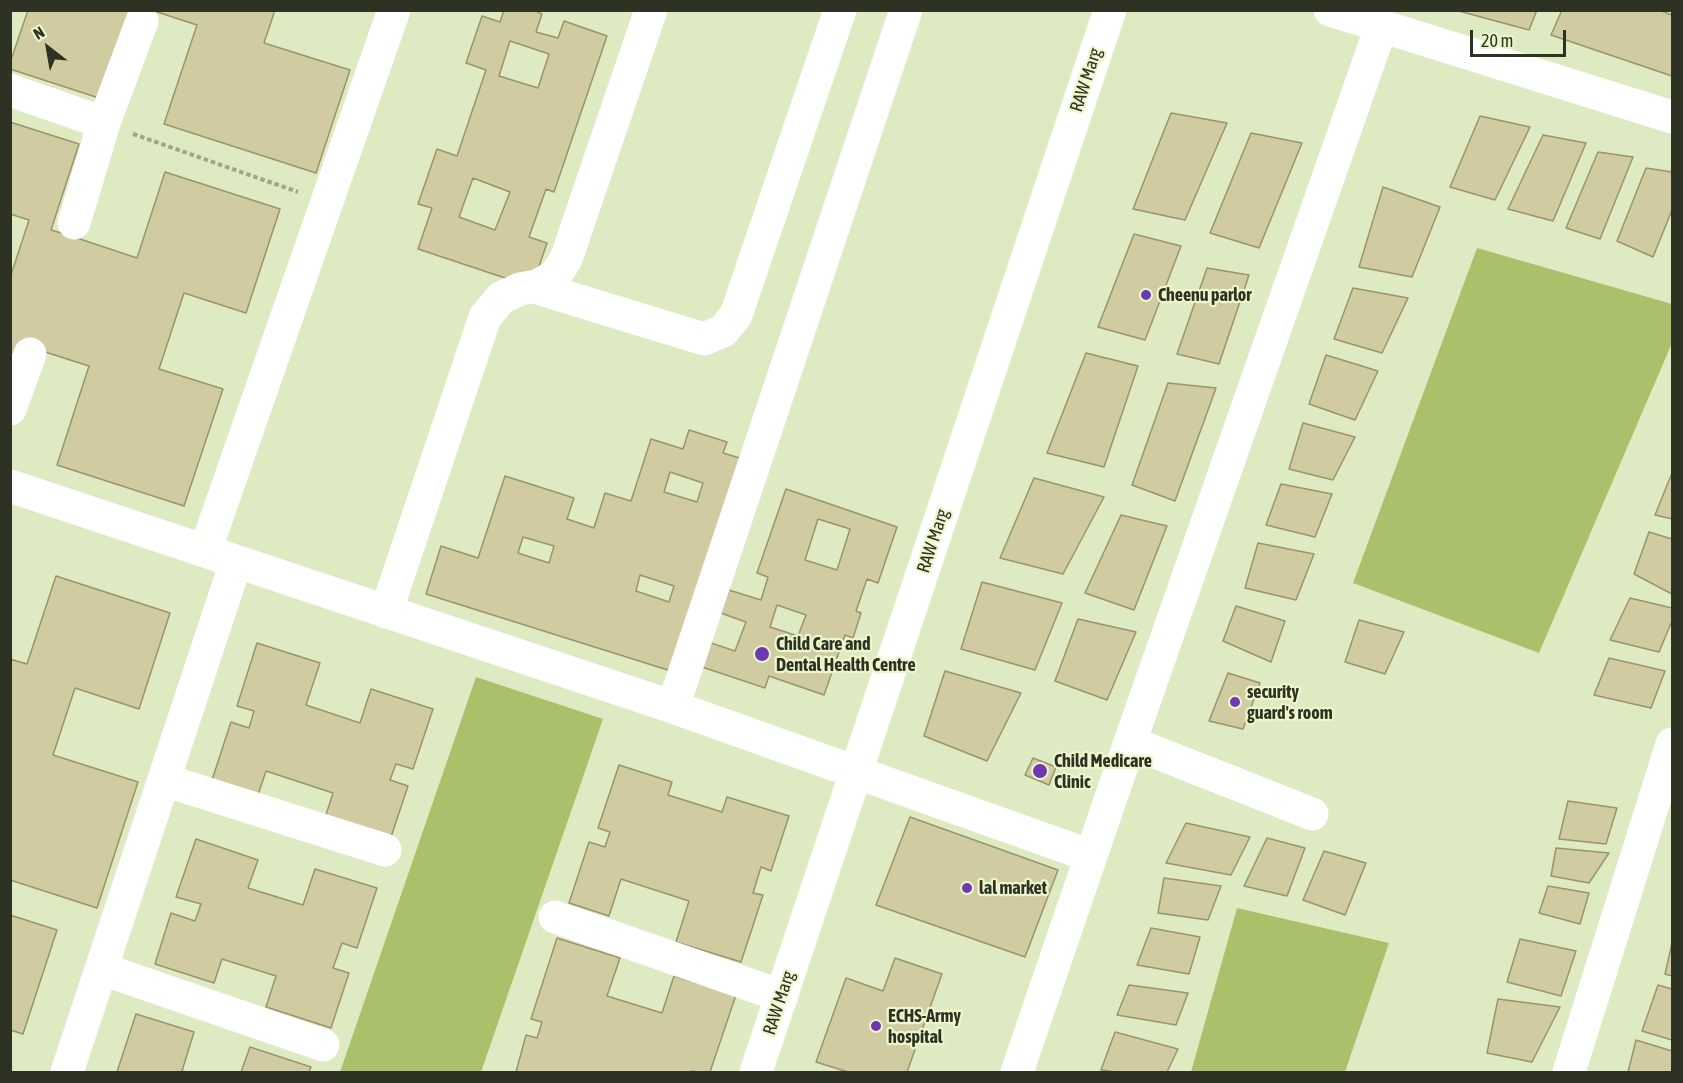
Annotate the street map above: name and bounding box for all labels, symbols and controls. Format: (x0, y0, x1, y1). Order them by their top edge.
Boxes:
north arrow (18, 18, 78, 78)
scale bar (1473, 18, 1569, 56)
text: N (30, 22, 47, 43)
text: 20 m (1481, 30, 1513, 51)
street label: RAW Marg (1066, 45, 1106, 115)
place label: Cheenu parlor (1158, 284, 1252, 306)
marker: Cheenu parlor (1139, 288, 1153, 302)
street label: RAW Marg (913, 506, 953, 576)
place label: Child Care and Dental Health Centre (776, 633, 916, 676)
marker: Child Care and Dental Health Centre (753, 645, 771, 663)
place label: security guard's room (1247, 681, 1333, 724)
marker: security guard's room (1228, 695, 1242, 709)
place label: Child Medicare Clinic (1054, 750, 1152, 792)
marker: Child Medicare Clinic (1031, 762, 1049, 780)
place label: lal market (979, 877, 1047, 899)
marker: lal market (960, 881, 974, 895)
street label: RAW Marg (759, 968, 799, 1038)
place label: ECHS-Army hospital (888, 1005, 961, 1048)
marker: ECHS-Army hospital (869, 1019, 883, 1033)

